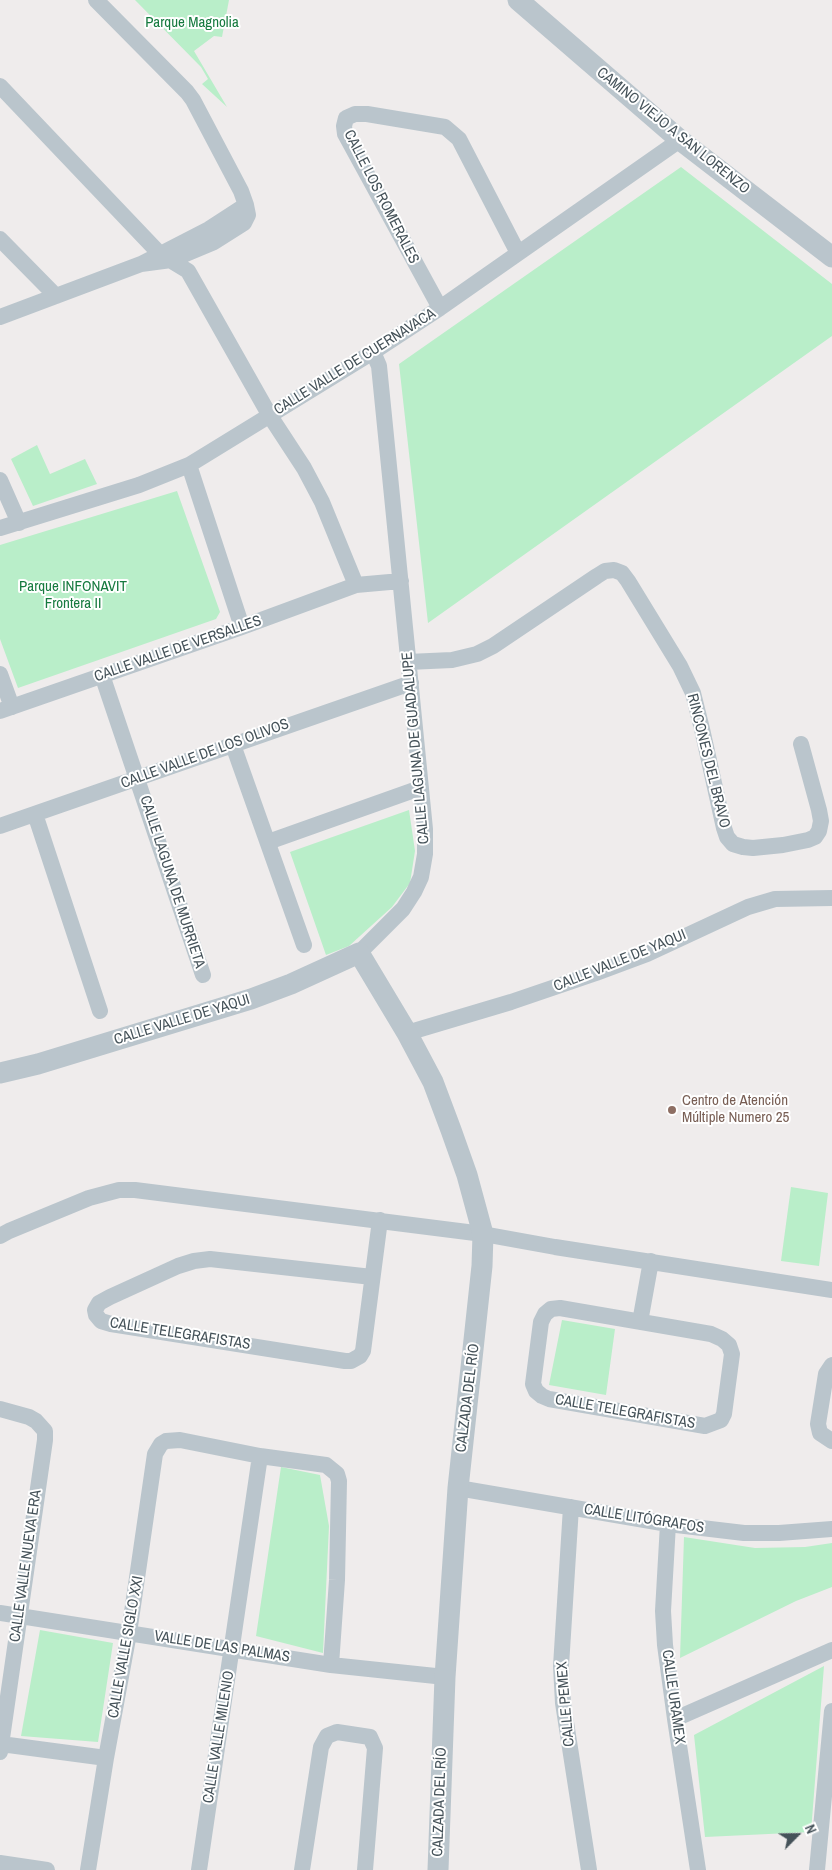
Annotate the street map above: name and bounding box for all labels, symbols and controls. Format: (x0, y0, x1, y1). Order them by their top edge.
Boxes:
park label: Parque Magnolia (145, 14, 239, 32)
street label: CAMINO VIEJO A SAN LORENZO (593, 64, 753, 198)
street label: CALLE LOS ROMERALES (339, 127, 423, 267)
street label: CALLE VALLE DE CUERNAVACA (271, 305, 439, 419)
park label: Parque INFONAVIT Frontera II (19, 578, 127, 613)
street label: CALLE VALLE DE VERSALLES (92, 612, 264, 686)
street label: CALLE LAGUNA DE GUADALUPE (399, 651, 433, 845)
street label: RINCONES DEL BRAVO (683, 692, 733, 830)
street label: CALLE VALLE DE LOS OLIVOS (118, 715, 292, 793)
street label: CALLE LAGUNA DE MURRIETA (136, 794, 208, 970)
street label: CALLE VALLE DE YAQUI (551, 926, 689, 996)
street label: CALLE VALLE DE YAQUI (112, 991, 252, 1049)
place label: Centro de Atención Múltiple Numero 25 (682, 1092, 789, 1127)
marker: Centro de Atención Múltiple Numero 25 (666, 1104, 678, 1116)
street label: CALLE TELEGRAFISTAS (108, 1314, 252, 1354)
street label: CALZADA DEL RÍO (452, 1343, 484, 1453)
street label: CALLE TELEGRAFISTAS (554, 1391, 696, 1433)
street label: CALLE VALLE NUEVA ERA (6, 1489, 46, 1643)
street label: CALLE LITÓGRAFOS (583, 1501, 705, 1537)
street label: CALLE VALLE SIGLO XXI (105, 1575, 147, 1719)
street label: VALLE DE LAS PALMAS (153, 1627, 291, 1667)
street label: CALLE URAMEX (657, 1649, 689, 1745)
street label: CALLE PEMEX (553, 1661, 579, 1747)
street label: CALLE VALLE MILENIO (200, 1670, 238, 1804)
street label: CALZADA DEL RÍO (429, 1747, 451, 1857)
north arrow (772, 1810, 822, 1860)
text: N (801, 1822, 821, 1836)

